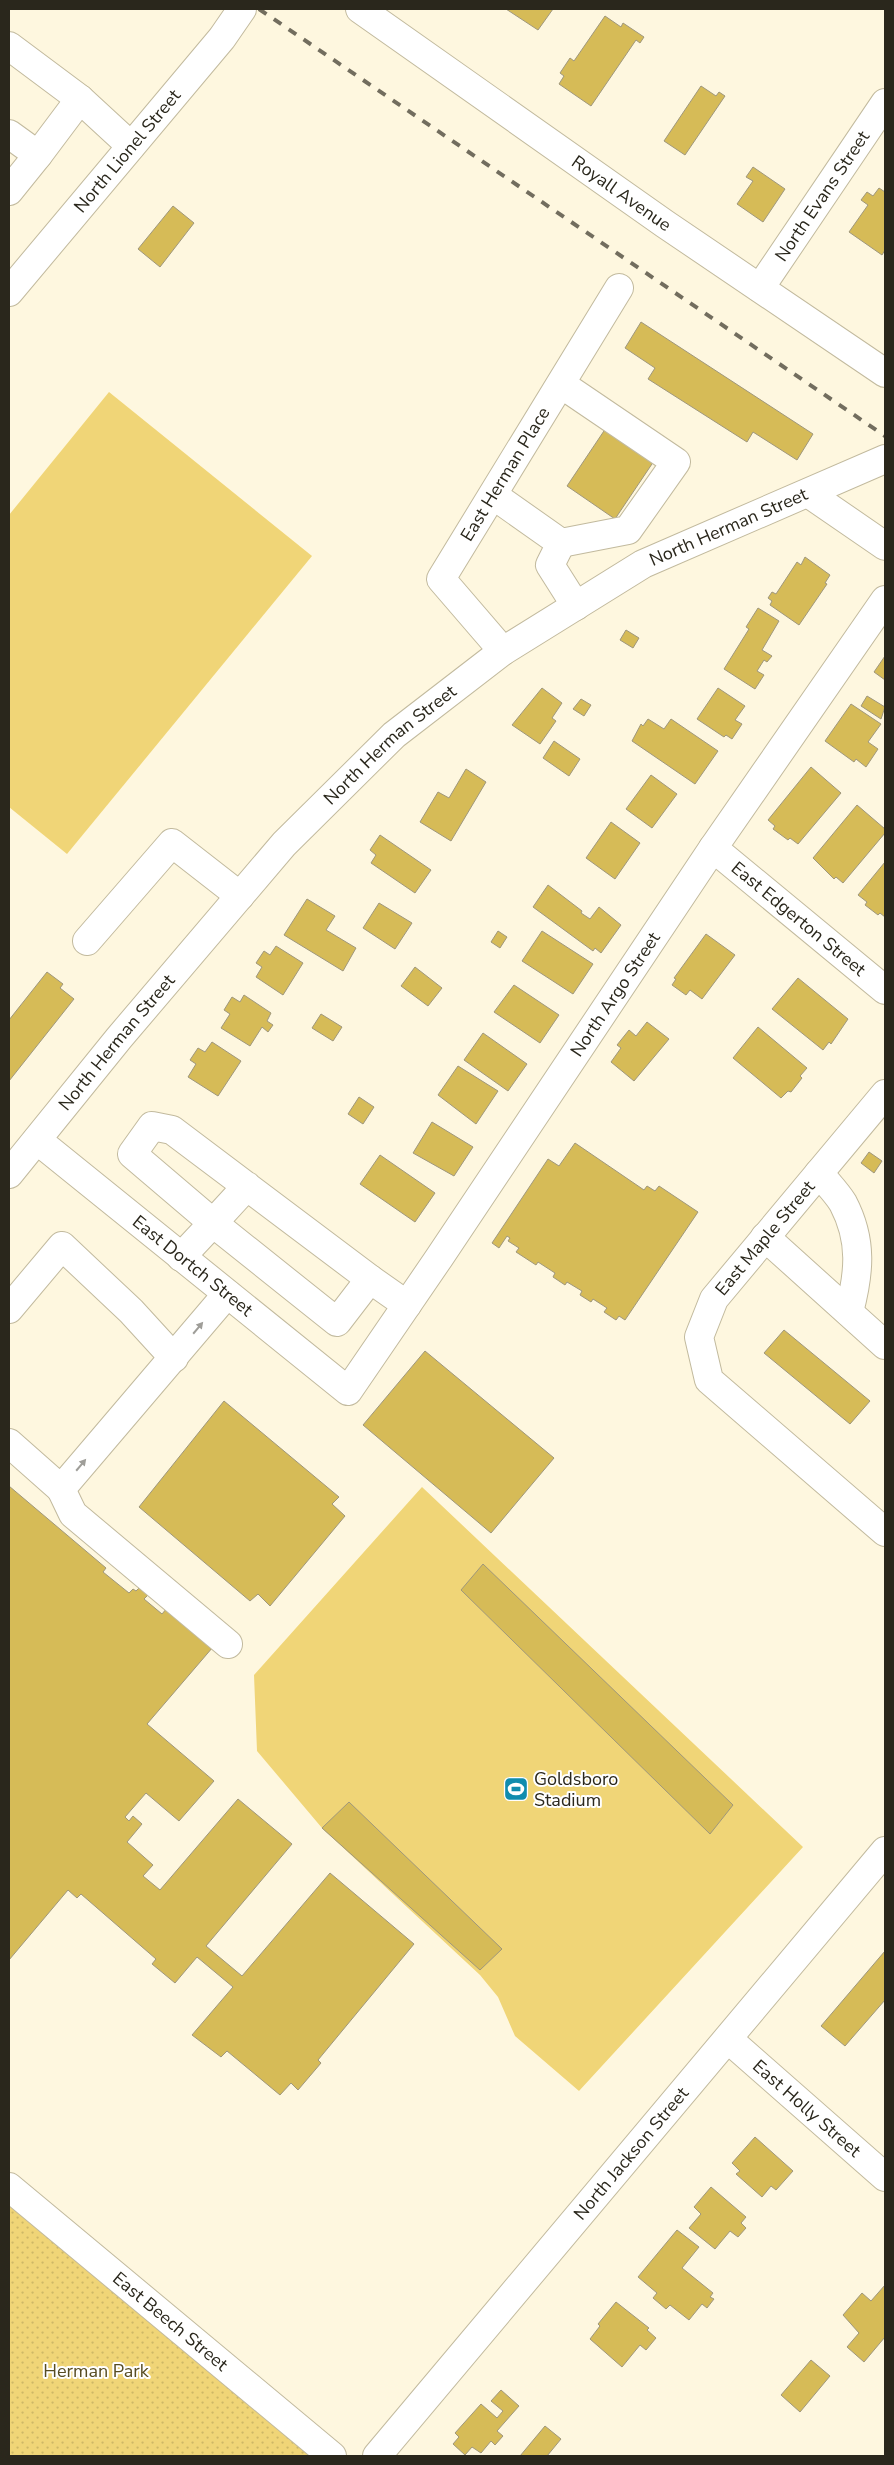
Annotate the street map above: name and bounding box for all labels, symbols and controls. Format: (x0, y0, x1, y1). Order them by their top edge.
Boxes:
street label: North Lionel Street (68, 84, 186, 218)
street label: North Evans Street (769, 125, 875, 266)
street label: Royall Avenue (567, 150, 676, 237)
street label: East Herman Place (455, 403, 555, 546)
street label: North Herman Street (646, 482, 812, 572)
street label: North Herman Street (318, 679, 462, 810)
street label: East Edgerton Street (726, 856, 871, 982)
street label: North Argo Street (565, 927, 666, 1061)
street label: North Herman Street (53, 969, 181, 1116)
street label: East Maple Street (710, 1175, 821, 1301)
street label: East Dortch Street (127, 1210, 258, 1322)
one-way arrow (193, 1322, 204, 1335)
one-way arrow (76, 1459, 87, 1472)
place label: Goldsboro Stadium (534, 1767, 618, 1812)
sports icon: Goldsboro Stadium (503, 1776, 529, 1802)
street label: East Holly Street (748, 2054, 867, 2163)
street label: North Jackson Street (568, 2081, 694, 2225)
street label: East Beech Street (108, 2266, 234, 2377)
park label: Herman Park (43, 2359, 150, 2383)

